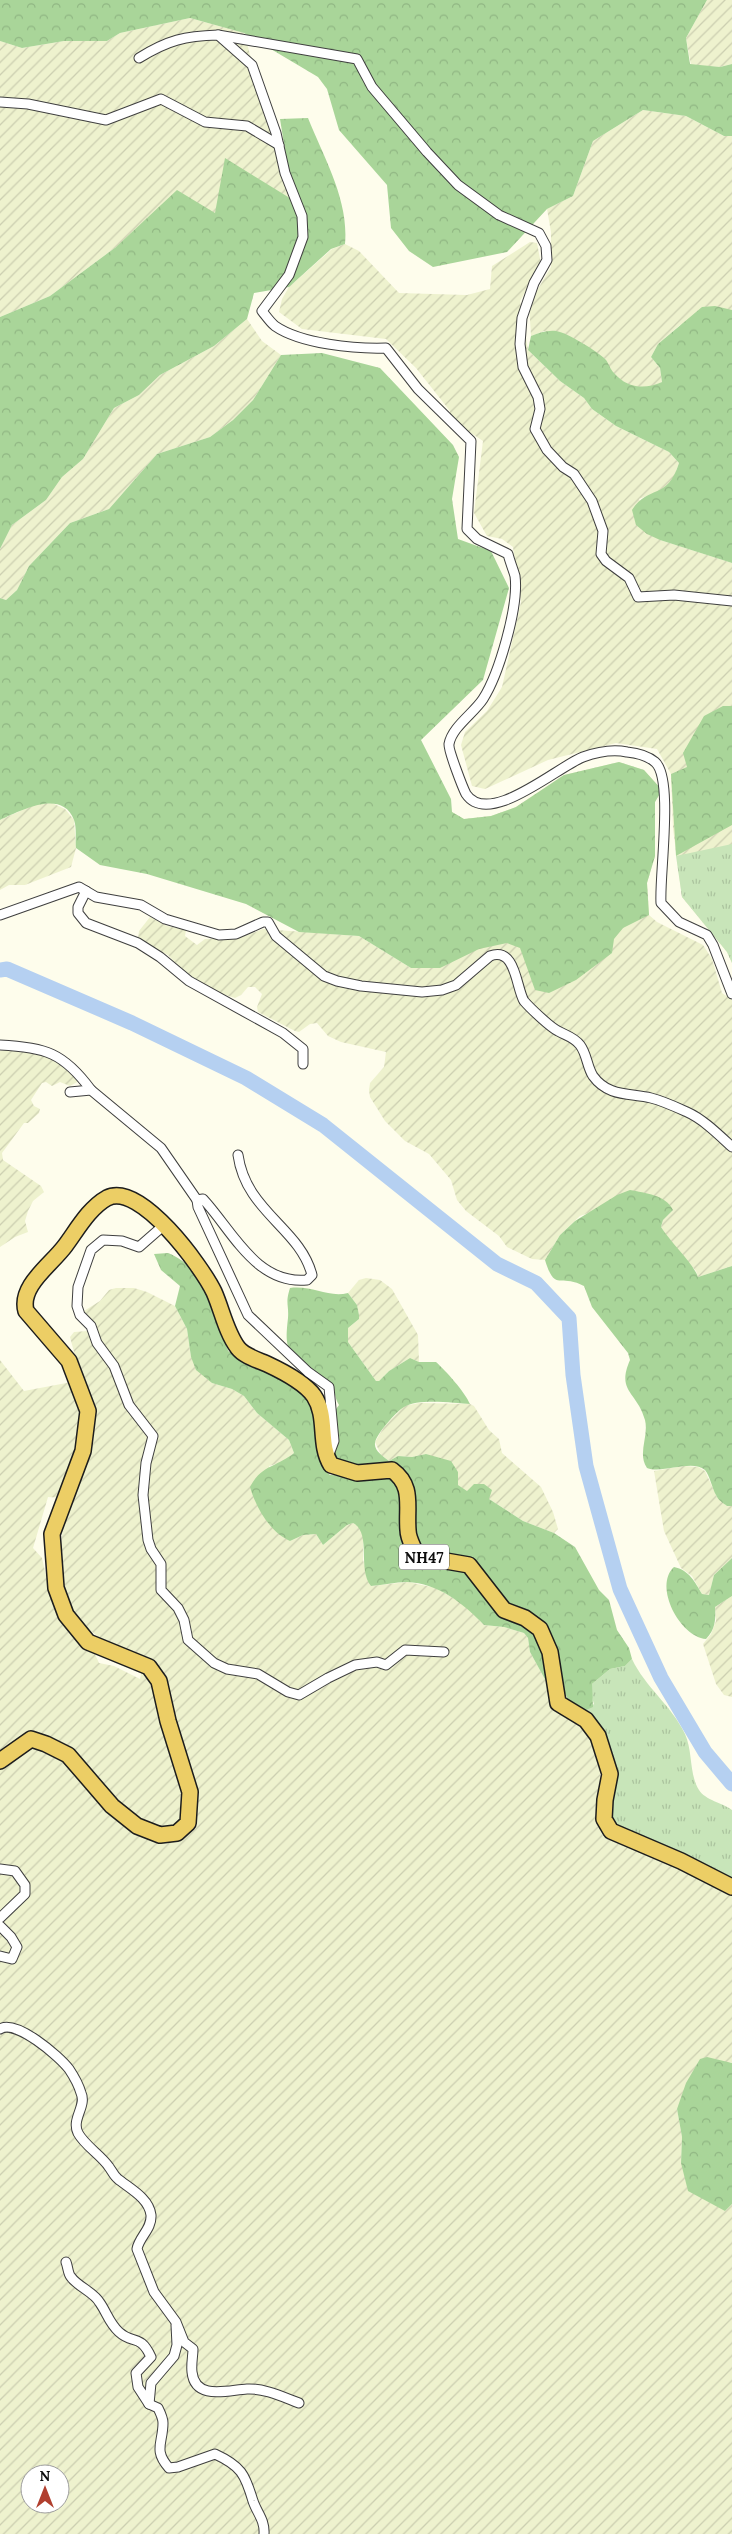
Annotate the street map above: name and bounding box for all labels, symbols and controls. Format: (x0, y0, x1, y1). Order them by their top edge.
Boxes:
road number: NH47 (399, 1544, 449, 1570)
north arrow (20, 2464, 70, 2514)
text: N (40, 2467, 51, 2485)

